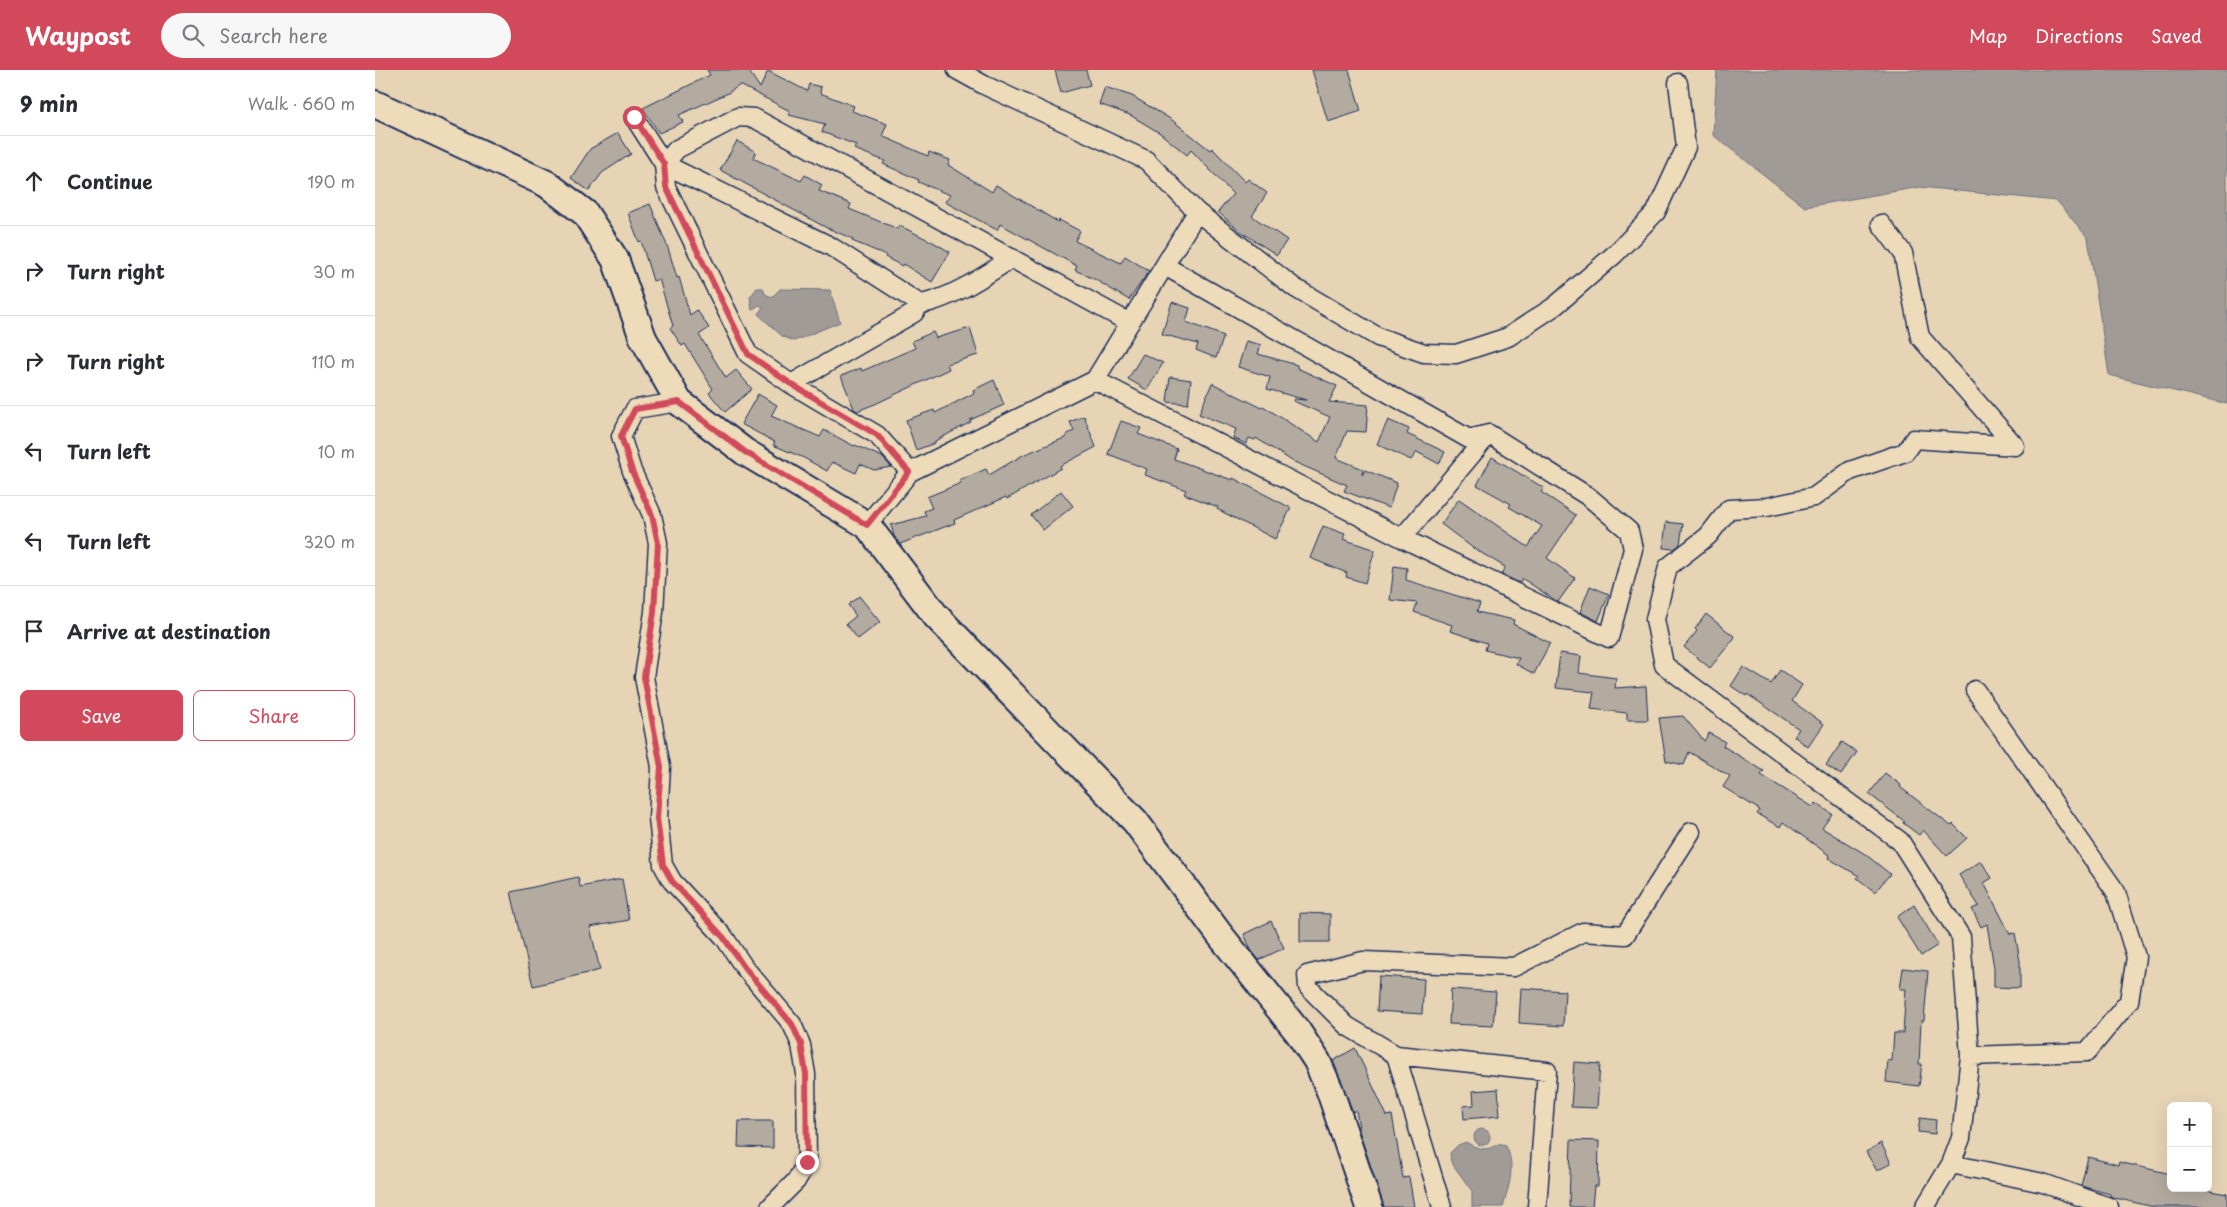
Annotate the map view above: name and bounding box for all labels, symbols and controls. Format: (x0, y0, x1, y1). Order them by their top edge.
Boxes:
search box (161, 13, 511, 58)
text: Waypost (25, 17, 131, 53)
icon: search (179, 21, 207, 49)
text: Search here (219, 21, 328, 49)
text: Map (1969, 22, 2007, 49)
text: Directions (2035, 22, 2123, 49)
text: Saved (2151, 22, 2202, 49)
text: 9 min (20, 87, 78, 119)
text: Walk · 660 m (248, 91, 355, 115)
route start (623, 106, 646, 129)
icon: ahead (20, 167, 48, 195)
text: Continue (67, 167, 153, 195)
text: 190 m (307, 169, 355, 193)
icon: right (20, 257, 48, 285)
text: Turn right (67, 257, 165, 285)
text: 30 m (313, 259, 355, 283)
icon: right (20, 347, 48, 375)
text: Turn right (67, 347, 165, 375)
text: 110 m (312, 349, 355, 373)
icon: left (20, 437, 48, 465)
text: Turn left (67, 437, 151, 465)
text: 10 m (318, 439, 355, 463)
icon: left (20, 527, 48, 555)
text: Turn left (67, 527, 151, 555)
text: 320 m (304, 529, 355, 553)
icon: arrive (20, 617, 48, 645)
text: Arrive at destination (67, 617, 271, 645)
button: Save (20, 690, 183, 741)
button: Share (193, 690, 355, 741)
map controls (2167, 1102, 2212, 1192)
button: + (2167, 1102, 2212, 1147)
button: − (2167, 1147, 2212, 1192)
route end (796, 1151, 819, 1174)

